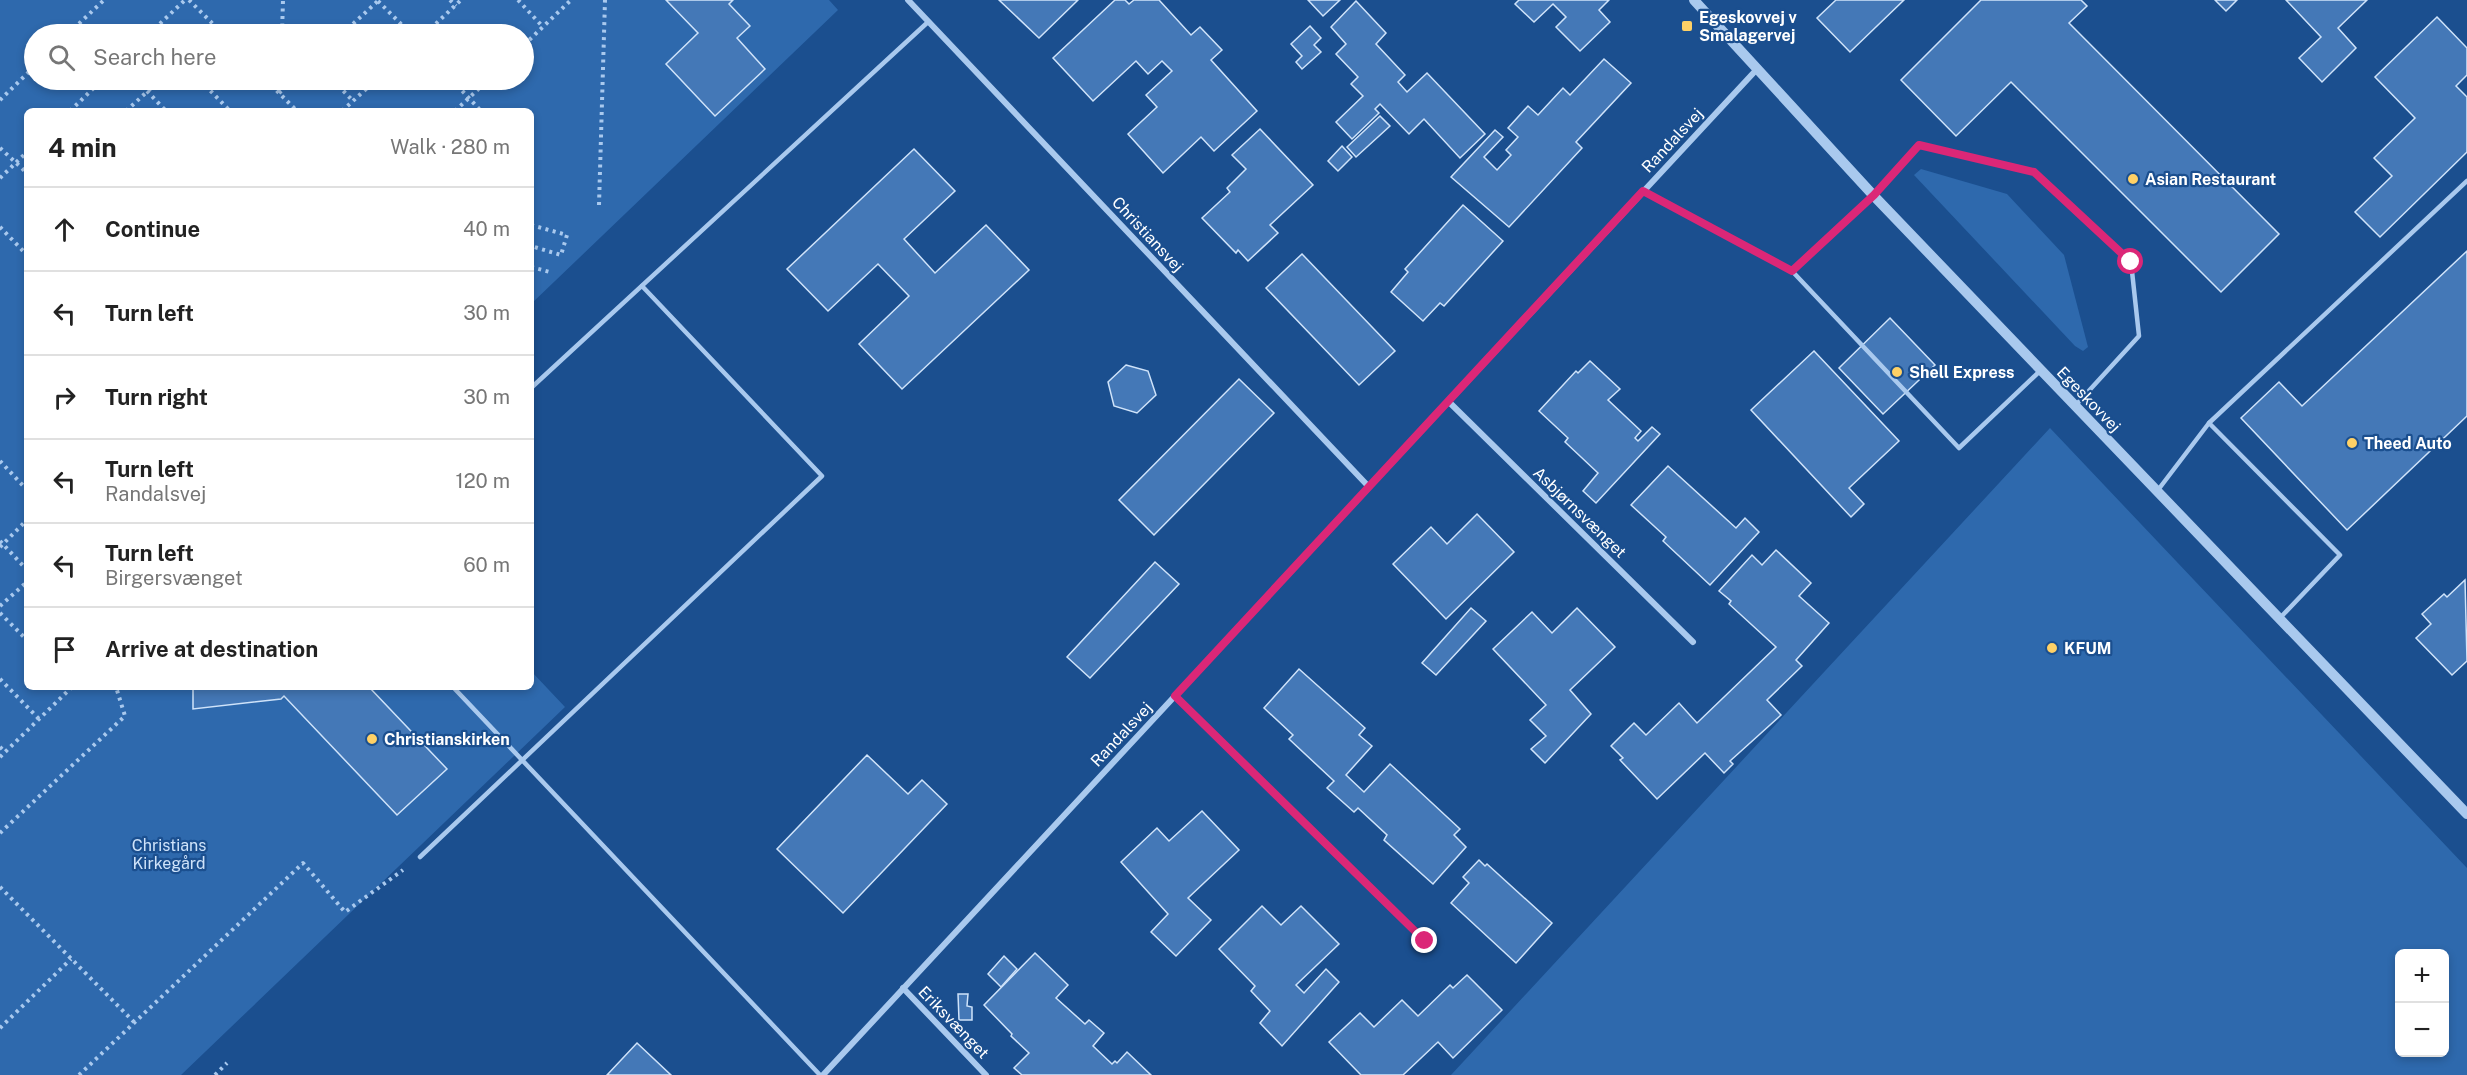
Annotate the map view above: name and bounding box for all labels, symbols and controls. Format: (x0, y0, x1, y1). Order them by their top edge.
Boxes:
place label: Egeskovvej v Smalagervej (1699, 8, 1797, 45)
marker: Egeskovvej v Smalagervej (1680, 19, 1694, 33)
search box (24, 24, 534, 90)
icon: search (45, 41, 78, 74)
text: Search here (93, 44, 217, 70)
street label: Randalsvej (1638, 104, 1707, 176)
text: 4 min (48, 132, 117, 163)
text: Walk · 280 m (390, 135, 510, 159)
place label: Asian Restaurant (2145, 170, 2277, 189)
marker: Asian Restaurant (2126, 172, 2140, 186)
street label: Christiansvej (1108, 193, 1187, 276)
icon: ahead (48, 213, 81, 246)
text: Continue (105, 216, 200, 242)
text: 40 m (463, 217, 510, 241)
route start (2117, 248, 2143, 274)
icon: left (48, 297, 81, 330)
text: Turn left (105, 300, 194, 326)
text: 30 m (463, 301, 510, 325)
place label: Shell Express (1909, 363, 2014, 382)
street label: Egeskovvej (2053, 363, 2124, 436)
marker: Shell Express (1890, 365, 1904, 379)
icon: right (48, 381, 81, 414)
text: Turn right (105, 384, 208, 410)
text: 30 m (463, 385, 510, 409)
place label: Theed Auto (2364, 434, 2452, 453)
marker: Theed Auto (2345, 436, 2359, 450)
text: Turn left (105, 456, 194, 482)
street label: Asbjørnsvænget (1529, 463, 1630, 562)
icon: left (48, 465, 81, 498)
text: 120 m (456, 469, 510, 493)
text: Randalsvej (105, 482, 206, 506)
text: Turn left (105, 540, 194, 566)
icon: left (48, 549, 81, 582)
text: 60 m (463, 553, 510, 577)
text: Birgersvænget (105, 566, 243, 590)
icon: arrive (48, 633, 81, 666)
text: Arrive at destination (105, 636, 318, 662)
place label: KFUM (2064, 639, 2112, 658)
marker: KFUM (2045, 641, 2059, 655)
street label: Randalsvej (1087, 698, 1156, 770)
place label: Christianskirken (384, 730, 510, 749)
marker: Christianskirken (365, 732, 379, 746)
park label: Christians Kirkegård (132, 836, 206, 873)
route end (1411, 927, 1437, 953)
map controls (2395, 949, 2449, 1057)
button: + (2395, 949, 2449, 1003)
street label: Eriksvænget (914, 982, 993, 1062)
button: − (2395, 1003, 2449, 1057)

